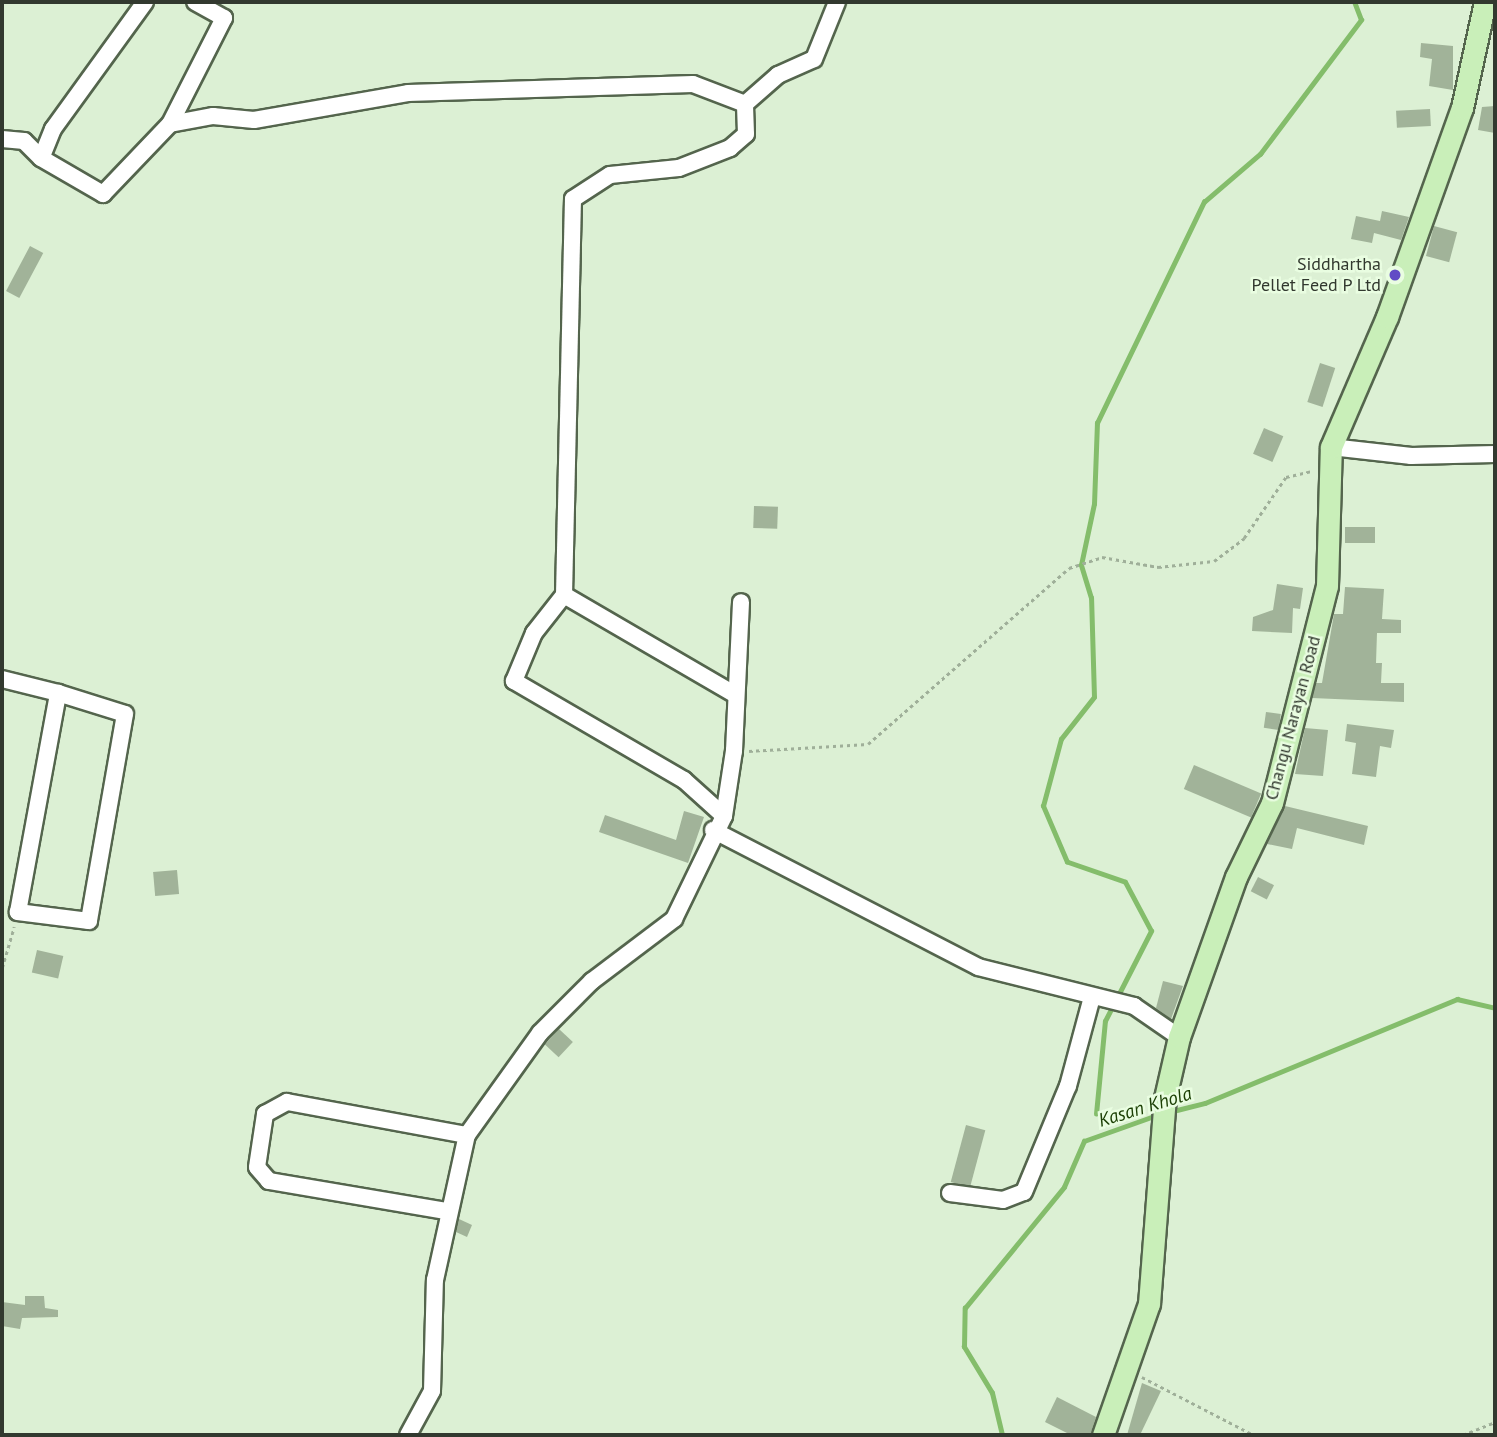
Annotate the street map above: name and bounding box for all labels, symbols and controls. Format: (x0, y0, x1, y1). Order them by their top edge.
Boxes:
place label: Siddhartha Pellet Feed P Ltd (1251, 254, 1381, 296)
marker: Siddhartha Pellet Feed P Ltd (1387, 267, 1403, 283)
street label: Changu Narayan Road (1261, 633, 1325, 803)
water label: Kasan Khola (1096, 1082, 1194, 1132)

